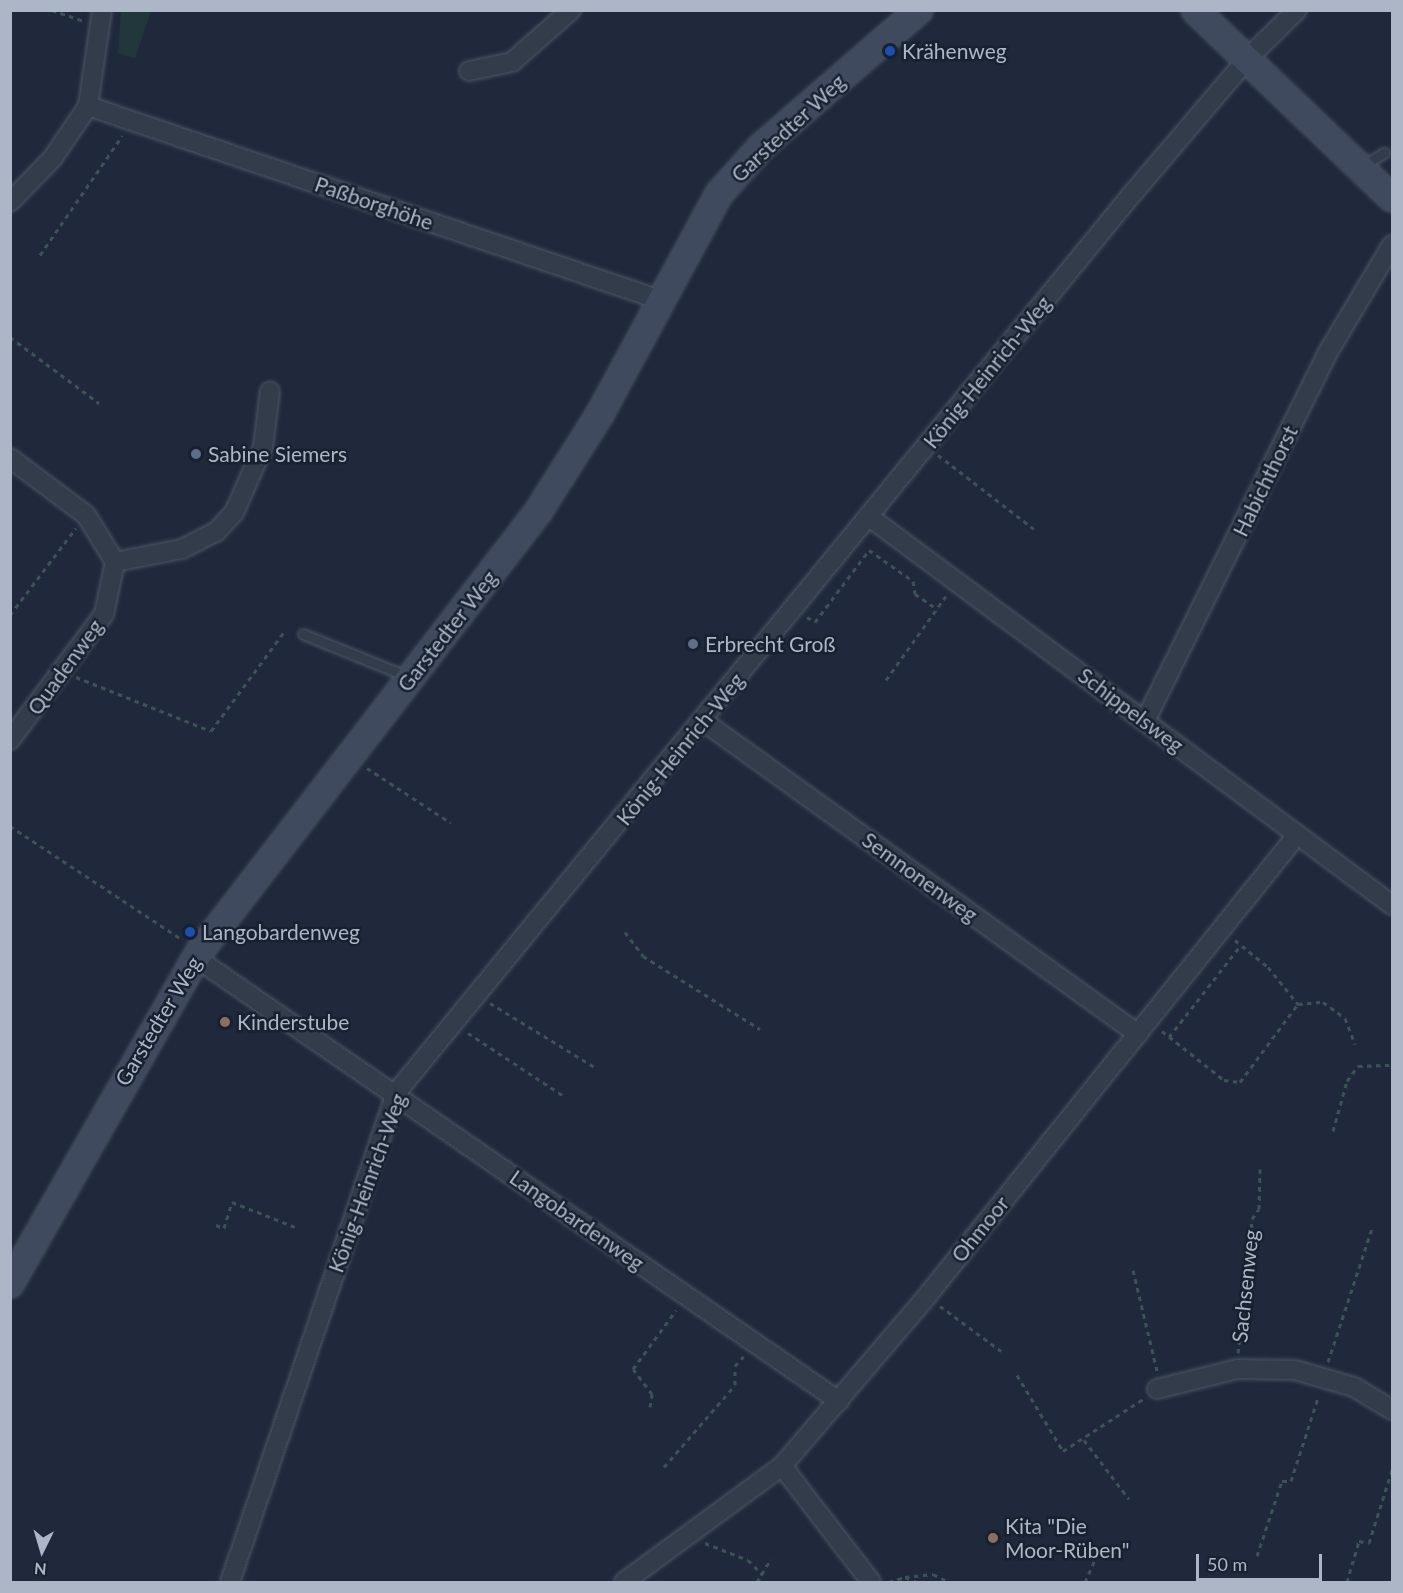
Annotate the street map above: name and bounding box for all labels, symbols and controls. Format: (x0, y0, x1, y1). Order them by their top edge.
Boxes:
place label: Krähenweg (902, 38, 1007, 64)
marker: Krähenweg (883, 44, 897, 58)
street label: Garstedter Weg (726, 69, 850, 187)
street label: Paßborghöhe (312, 171, 436, 235)
street label: König-Heinrich-Weg (918, 291, 1056, 453)
street label: Habichthorst (1227, 422, 1303, 540)
place label: Sabine Siemers (208, 441, 347, 467)
marker: Sabine Siemers (189, 447, 203, 461)
street label: Garstedter Weg (392, 565, 502, 697)
street label: Quadenweg (22, 614, 108, 720)
place label: Erbrecht Groß (705, 631, 836, 657)
marker: Erbrecht Groß (686, 637, 700, 651)
street label: Schippelsweg (1073, 662, 1189, 758)
street label: König-Heinrich-Weg (611, 668, 749, 830)
street label: Semnonenweg (858, 827, 982, 927)
place label: Langobardenweg (202, 919, 360, 945)
marker: Langobardenweg (183, 925, 197, 939)
street label: Garstedter Weg (109, 952, 207, 1090)
place label: Kinderstube (237, 1009, 349, 1035)
marker: Kinderstube (218, 1015, 232, 1029)
street label: König-Heinrich-Weg (323, 1090, 411, 1276)
street label: Langobardenweg (505, 1164, 649, 1276)
street label: Ohmoor (946, 1191, 1014, 1267)
street label: Sachsenweg (1227, 1228, 1263, 1344)
place label: Kita "Die Moor-Rüben" (1005, 1513, 1130, 1563)
north arrow (12, 1521, 72, 1581)
marker: Kita "Die Moor-Rüben" (986, 1531, 1000, 1545)
scale bar (1199, 1542, 1325, 1580)
text: 50 m (1207, 1553, 1247, 1575)
text: N (33, 1559, 47, 1579)

